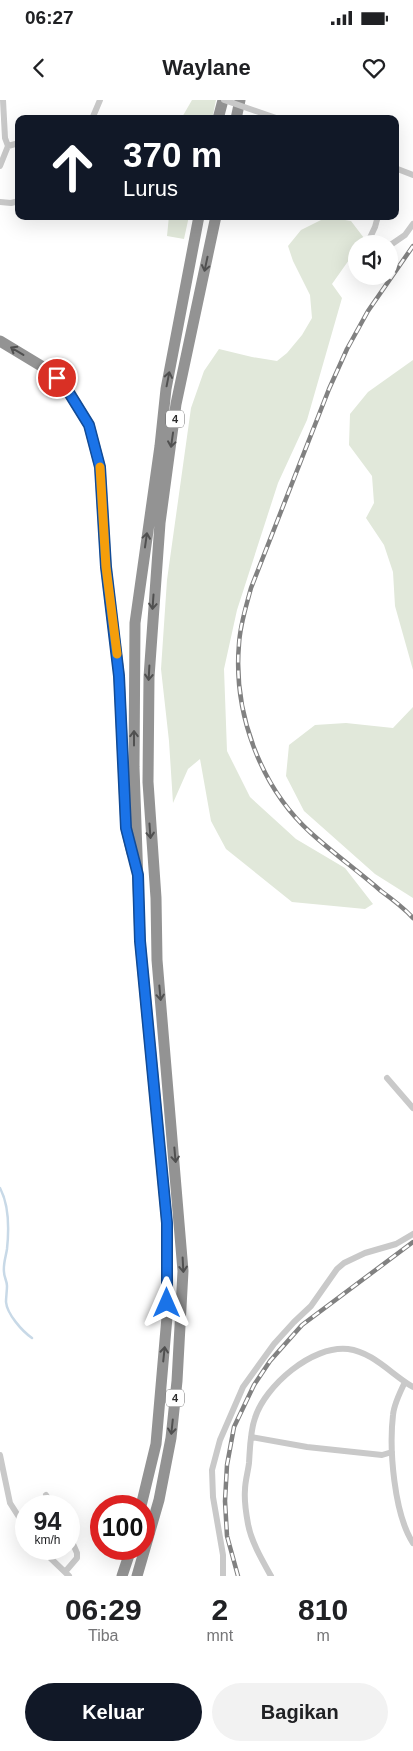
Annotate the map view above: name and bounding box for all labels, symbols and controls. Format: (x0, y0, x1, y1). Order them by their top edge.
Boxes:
text: 06:27 (25, 7, 74, 28)
icon: back (25, 54, 53, 82)
icon: heart (360, 54, 388, 82)
text: Waylane (162, 55, 251, 80)
icon: ahead (40, 135, 105, 200)
text: 370 m (123, 135, 222, 174)
text: Lurus (123, 176, 178, 201)
map controls (348, 235, 398, 285)
button: sound (348, 235, 398, 285)
one-way arrow (201, 256, 211, 272)
one-way arrow (11, 346, 25, 356)
pin (36, 357, 78, 399)
icon: arrive (43, 364, 71, 392)
one-way arrow (164, 372, 174, 388)
road number: 4 (166, 410, 184, 428)
one-way arrow (166, 432, 176, 448)
one-way arrow (141, 532, 151, 548)
one-way arrow (149, 594, 158, 610)
one-way arrow (144, 665, 153, 681)
one-way arrow (129, 731, 139, 747)
one-way arrow (146, 823, 155, 839)
one-way arrow (155, 985, 165, 1001)
one-way arrow (170, 1147, 179, 1163)
one-way arrow (178, 1257, 187, 1273)
position arrow (140, 1276, 192, 1328)
one-way arrow (159, 1347, 168, 1363)
road number: 4 (166, 1390, 184, 1406)
one-way arrow (167, 1419, 177, 1435)
speed limit sign: 100 (90, 1495, 155, 1560)
text: 94 (34, 1507, 61, 1535)
text: km/h (34, 1533, 61, 1547)
text: 06:29 (65, 1593, 142, 1626)
text: 2 (211, 1593, 228, 1626)
text: 810 (298, 1593, 348, 1626)
text: Tiba (88, 1627, 119, 1644)
text: mnt (206, 1627, 233, 1644)
text: m (316, 1627, 330, 1644)
button: Keluar (25, 1683, 202, 1741)
button: Bagikan (212, 1683, 388, 1741)

